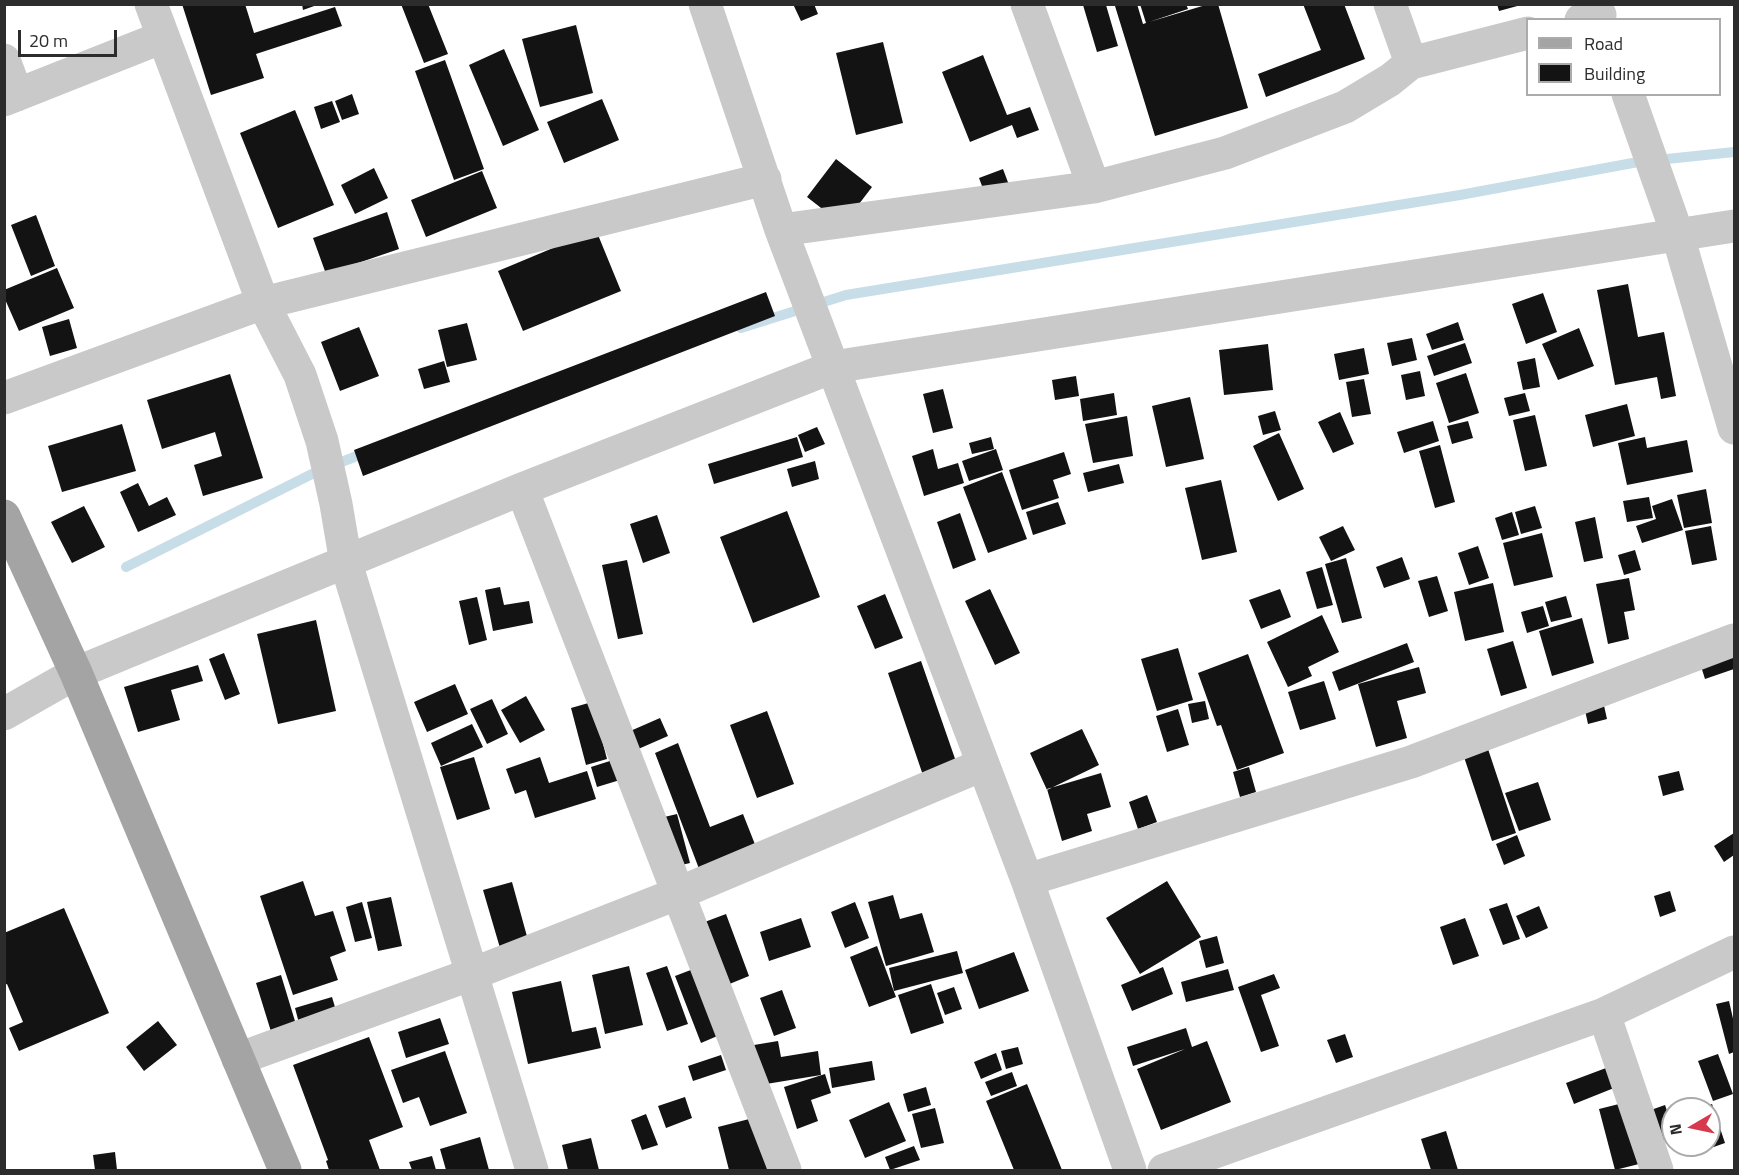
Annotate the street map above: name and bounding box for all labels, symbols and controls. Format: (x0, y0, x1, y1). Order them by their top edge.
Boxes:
scale bar (21, 18, 120, 56)
legend (1526, 18, 1721, 96)
text: 20 m (29, 27, 68, 54)
text: Road (1584, 30, 1623, 57)
text: Building (1584, 60, 1645, 87)
north arrow (1661, 1097, 1721, 1157)
text: N (1662, 1122, 1688, 1137)

